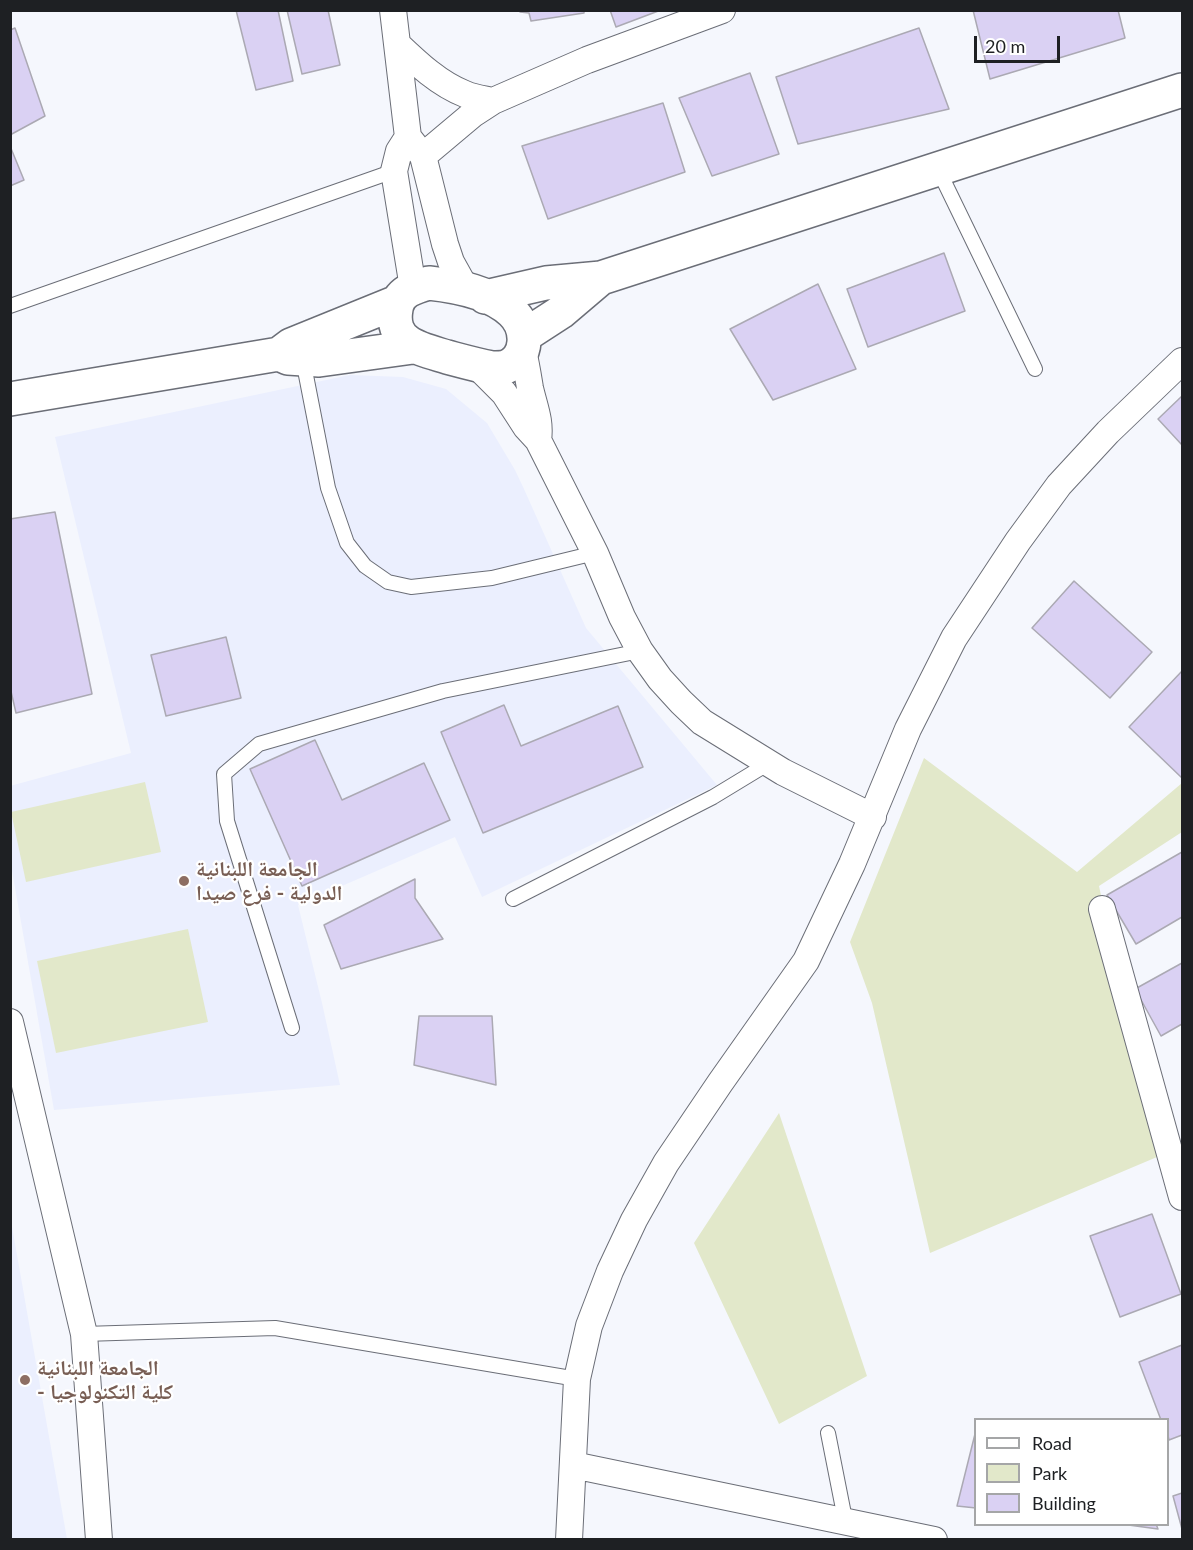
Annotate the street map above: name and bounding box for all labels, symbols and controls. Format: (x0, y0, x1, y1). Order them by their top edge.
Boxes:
scale bar (977, 24, 1062, 62)
text: 20 m (985, 35, 1025, 57)
place label: الجامعة اللبنانية الدولية - فرع صيدا (196, 856, 343, 906)
marker: الجامعة اللبنانية الدولية - فرع صيدا (177, 874, 191, 888)
place label: الجامعة اللبنانية - كلية التكنولوجيا (37, 1355, 173, 1405)
marker: الجامعة اللبنانية - كلية التكنولوجيا (18, 1373, 32, 1387)
legend (974, 1418, 1169, 1526)
text: Road (1032, 1432, 1072, 1454)
text: Park (1032, 1462, 1067, 1484)
text: Building (1032, 1492, 1096, 1514)

